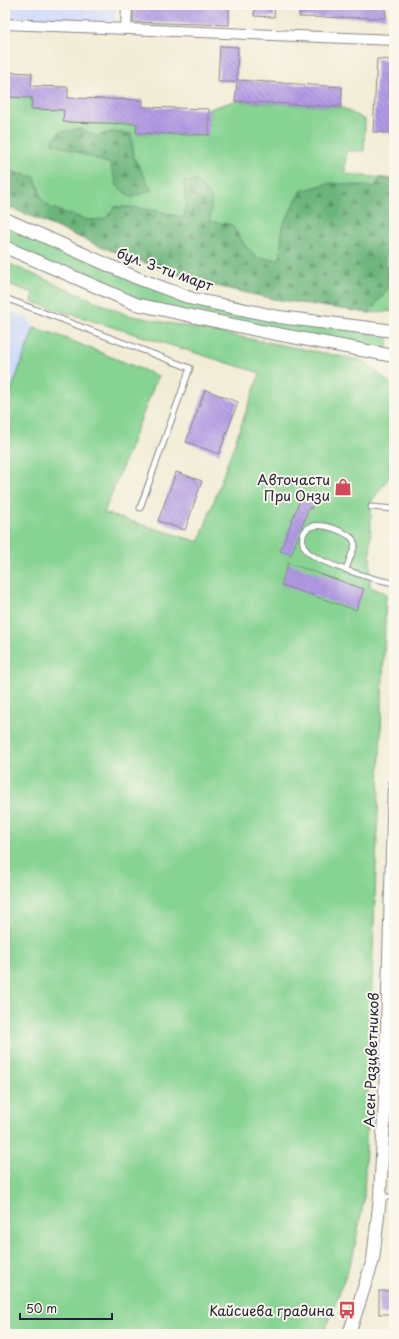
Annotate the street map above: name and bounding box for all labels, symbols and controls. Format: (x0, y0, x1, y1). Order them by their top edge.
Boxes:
street label: бул. 3-ти март (114, 242, 216, 296)
place label: Авточасти При Онзи (257, 469, 330, 506)
shop icon: Авточасти При Онзи (333, 477, 353, 497)
street label: Асен Разцветников (358, 992, 384, 1128)
scale bar (20, 1295, 112, 1321)
text: 50 m (26, 1299, 57, 1317)
place label: Кайсиева градина (209, 1300, 334, 1321)
bus stop icon: Кайсиева градина (337, 1300, 357, 1320)

